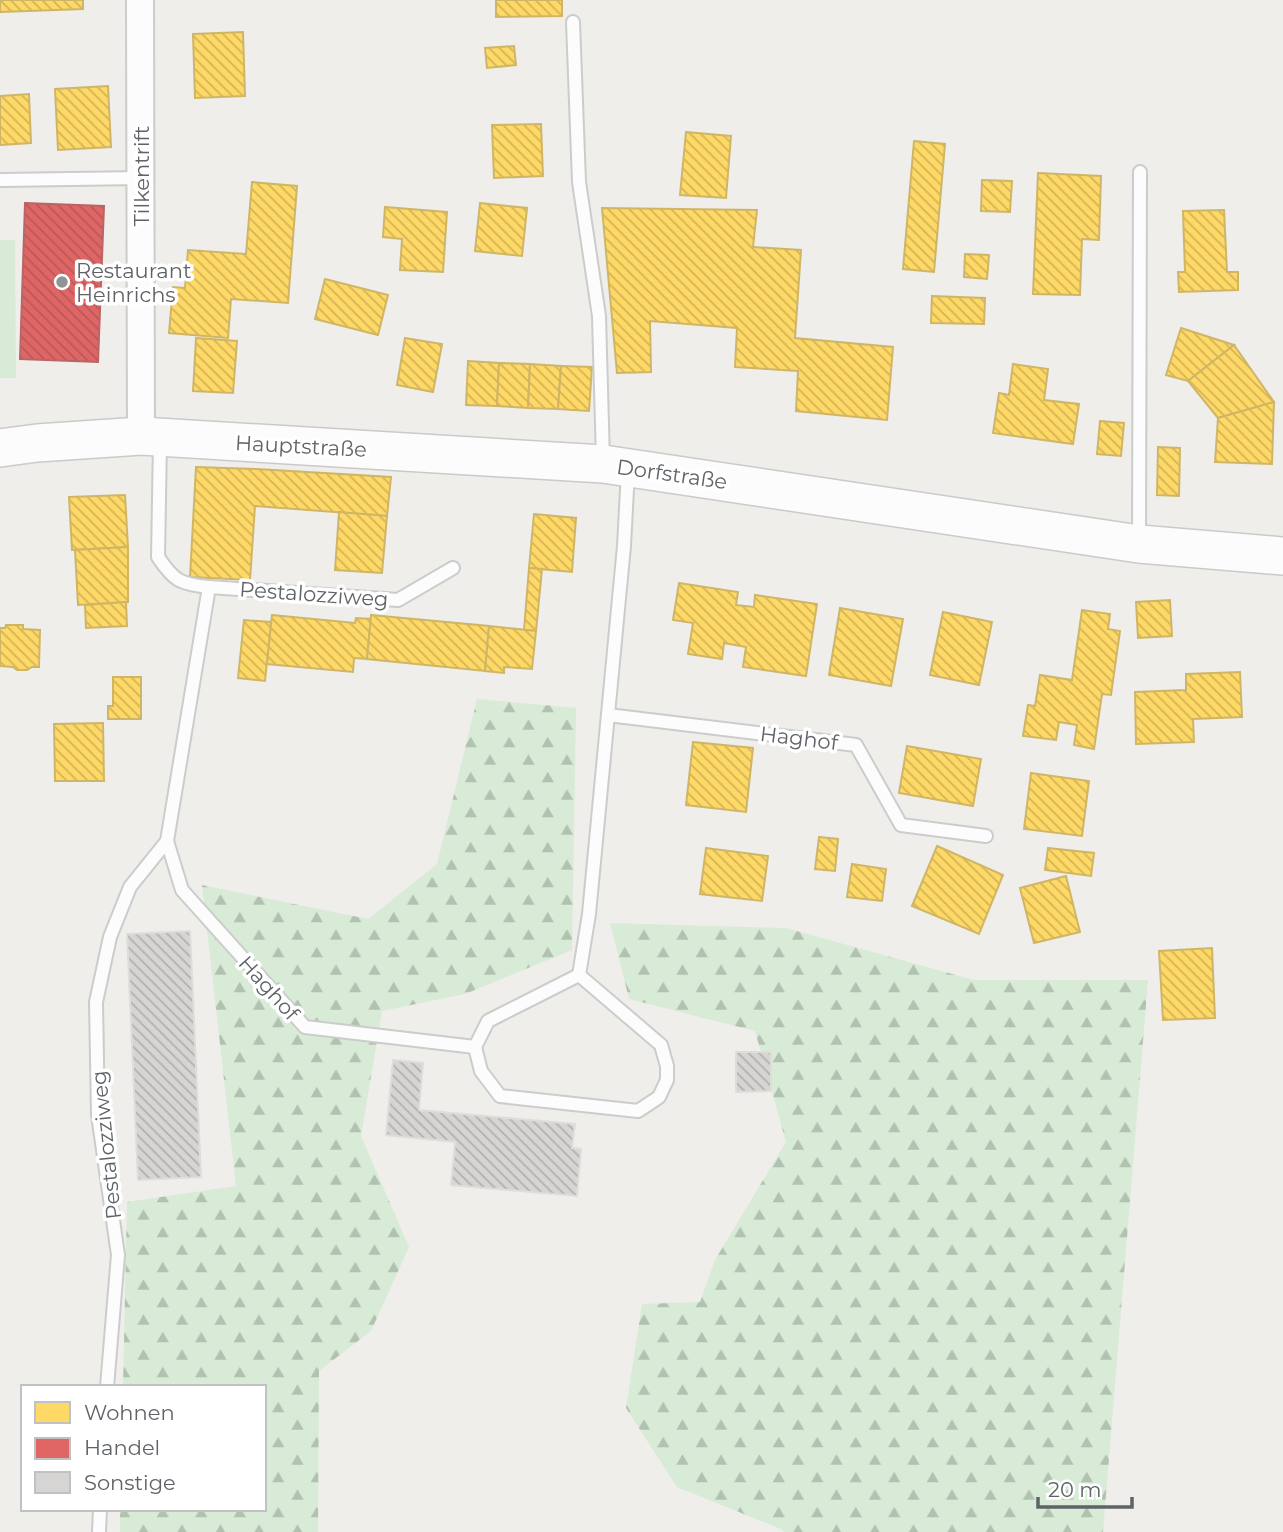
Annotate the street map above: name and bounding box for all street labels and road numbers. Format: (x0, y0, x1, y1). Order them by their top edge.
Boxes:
street label: Tilkentrift (129, 126, 154, 226)
street label: Hauptstraße (235, 430, 367, 462)
street label: Dorfstraße (615, 454, 729, 494)
street label: Pestalozziweg (239, 576, 389, 612)
street label: Haghof (759, 721, 840, 755)
street label: Haghof (233, 951, 305, 1026)
street label: Pestalozziweg (86, 1070, 126, 1220)

